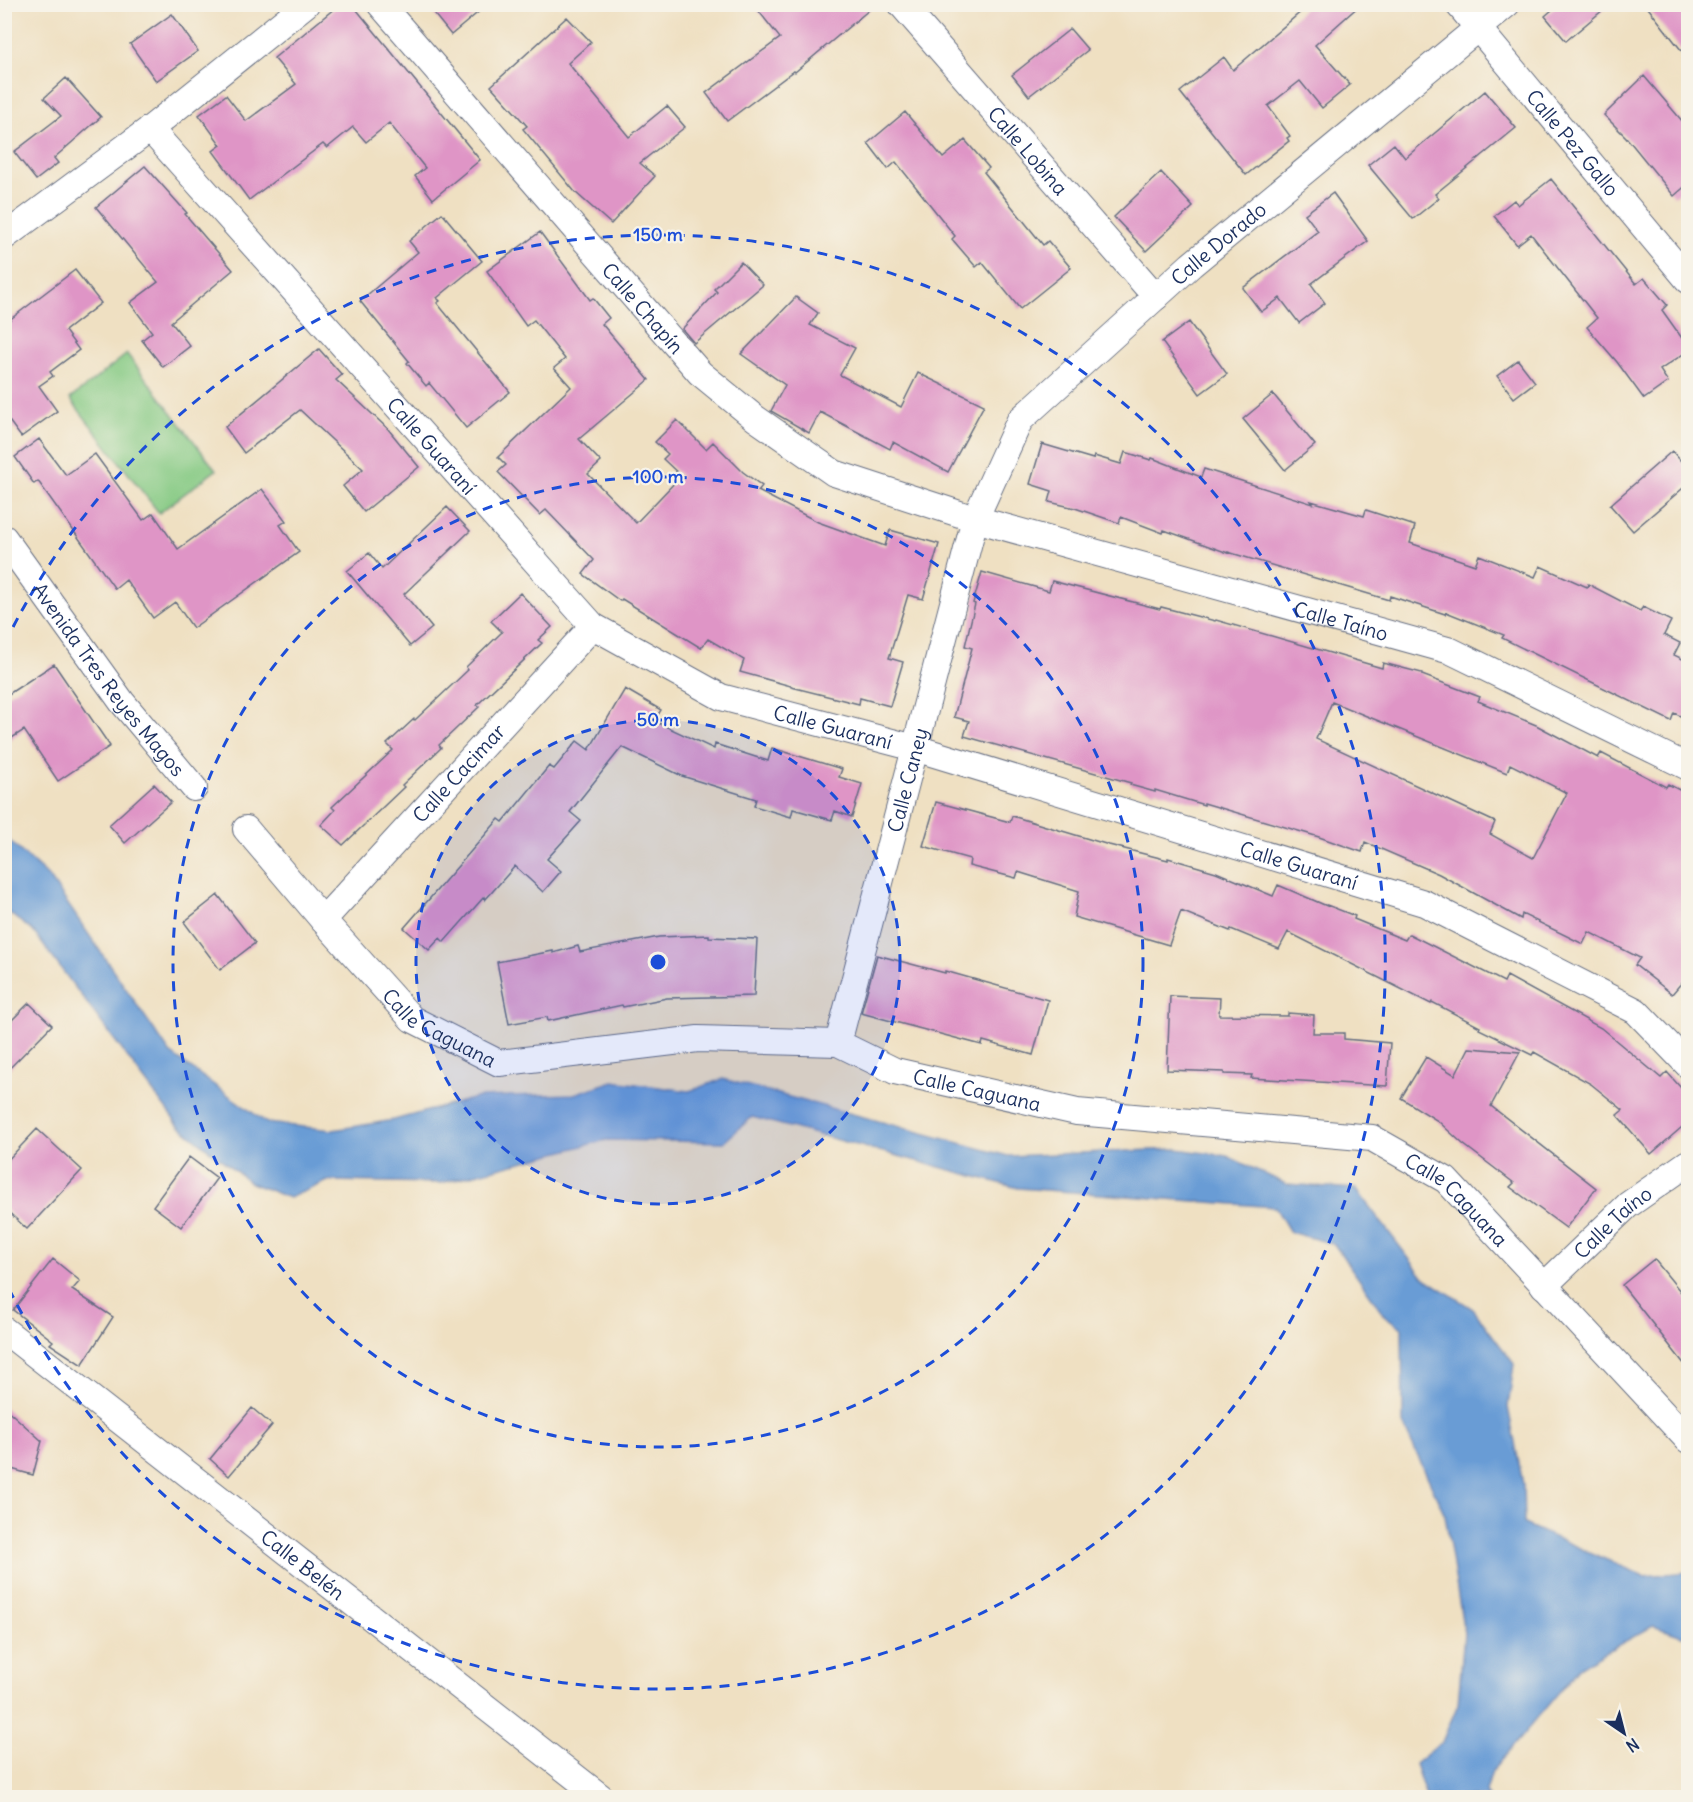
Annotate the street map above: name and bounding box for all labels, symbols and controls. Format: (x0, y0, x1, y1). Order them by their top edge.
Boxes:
street label: Calle Pez Gallo (1522, 84, 1625, 201)
street label: Calle Lobina (983, 101, 1074, 200)
street label: Calle Dorado (1165, 196, 1271, 290)
text: 150 m (633, 223, 683, 246)
street label: Calle Chapín (597, 257, 690, 358)
street label: Calle Guaraní (382, 392, 482, 499)
text: 100 m (633, 465, 684, 488)
street label: Avenida Tres Reyes Magos (28, 578, 191, 781)
street label: Calle Taíno (1291, 596, 1391, 646)
street label: Calle Guaraní (771, 699, 895, 754)
text: 50 m (637, 708, 679, 731)
street label: Calle Cacimar (407, 718, 510, 827)
street label: Calle Caney (881, 725, 932, 835)
street label: Calle Guaraní (1237, 835, 1361, 895)
centre of rings (648, 952, 668, 972)
street label: Calle Caguana (378, 983, 501, 1072)
street label: Calle Caguana (911, 1063, 1044, 1116)
street label: Calle Caguana (1401, 1147, 1513, 1251)
street label: Calle Taíno (1568, 1180, 1656, 1263)
street label: Calle Belén (256, 1524, 350, 1605)
north arrow (1594, 1703, 1654, 1763)
text: N (1622, 1734, 1643, 1757)

